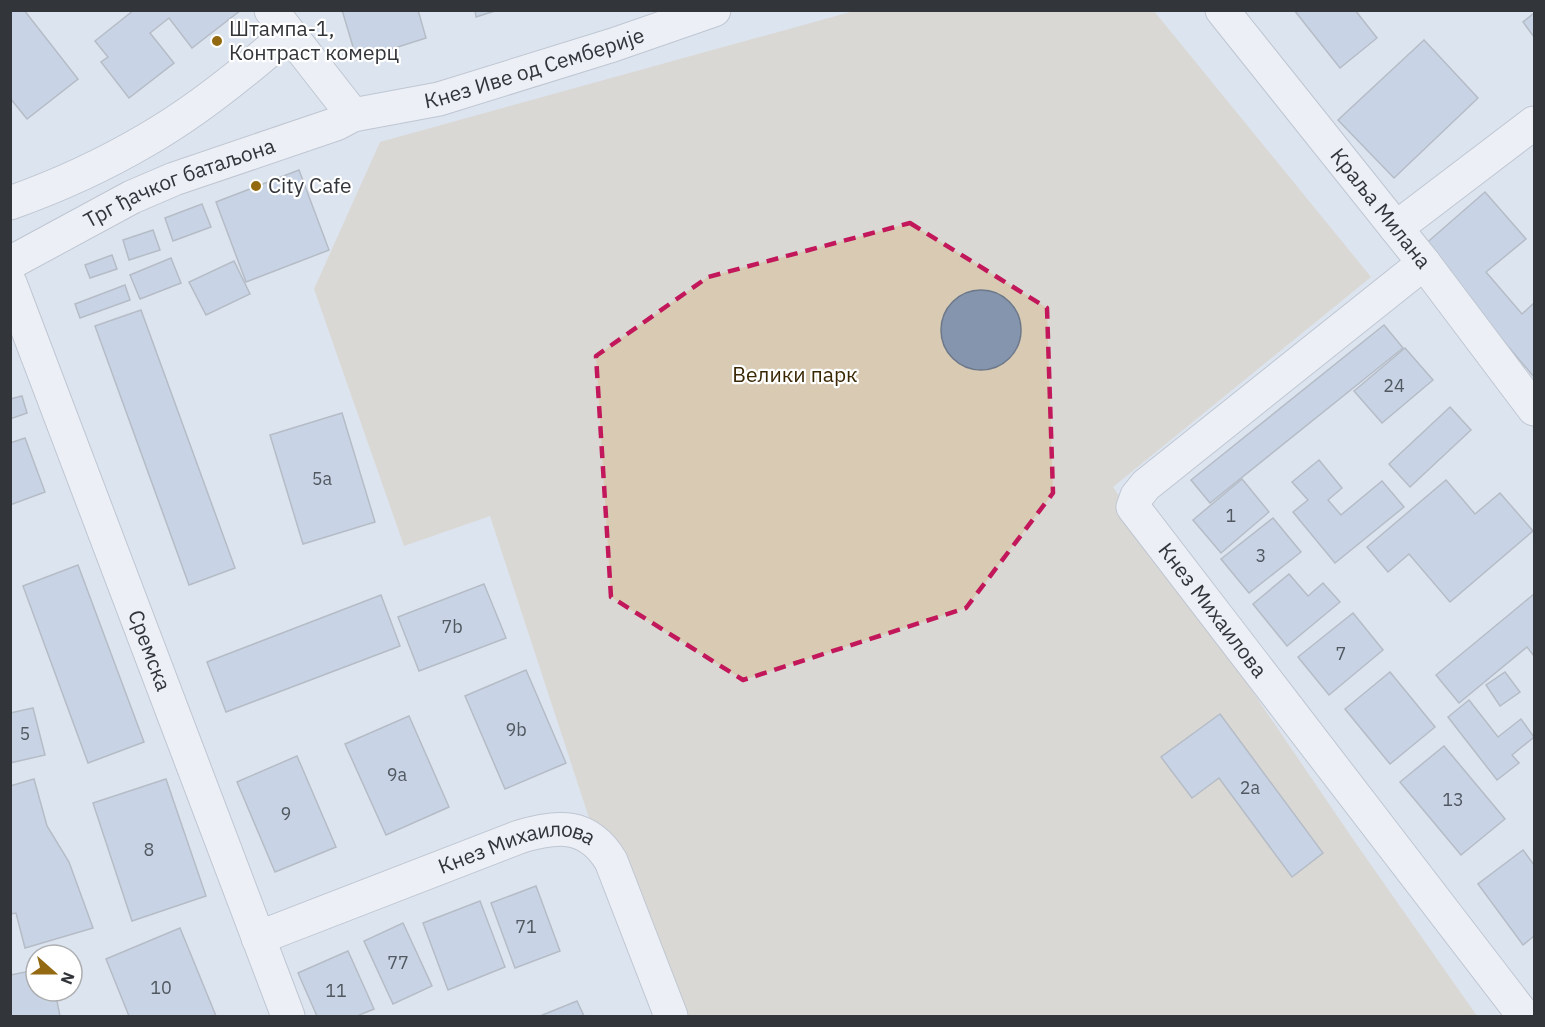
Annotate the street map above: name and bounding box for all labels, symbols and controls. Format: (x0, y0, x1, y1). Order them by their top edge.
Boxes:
place label: Штампа-1, Контраст комерц (229, 14, 400, 66)
street label: Кнез Иве од Семберије (422, 20, 648, 114)
marker: Штампа-1, Контраст комерц (210, 34, 224, 48)
street label: Трг ђачког батаљона (78, 131, 279, 234)
street label: Краља Милана (1325, 142, 1438, 274)
place label: City Cafe (268, 171, 352, 199)
marker: City Cafe (249, 179, 263, 193)
park label: Велики парк (732, 360, 858, 388)
house number: 24 (1383, 374, 1405, 397)
house number: 5a (312, 467, 333, 490)
house number: 1 (1226, 504, 1236, 527)
street label: Кнез Михаилова (1152, 537, 1274, 683)
house number: 3 (1256, 544, 1266, 567)
street label: Сремска (122, 606, 178, 695)
house number: 7b (441, 615, 463, 638)
house number: 7 (1336, 642, 1346, 665)
house number: 9b (505, 718, 527, 741)
house number: 5 (20, 722, 30, 745)
house number: 9a (387, 763, 408, 786)
house number: 2a (1240, 776, 1261, 799)
house number: 13 (1442, 788, 1464, 811)
house number: 9 (281, 802, 291, 825)
street label: Кнез Михаилова (434, 814, 601, 880)
house number: 8 (144, 838, 154, 861)
house number: 71 (515, 915, 537, 938)
north arrow (24, 943, 84, 1003)
house number: 77 (387, 951, 409, 974)
text: N (57, 969, 79, 987)
house number: 10 (150, 976, 172, 999)
house number: 11 (325, 979, 347, 1002)

